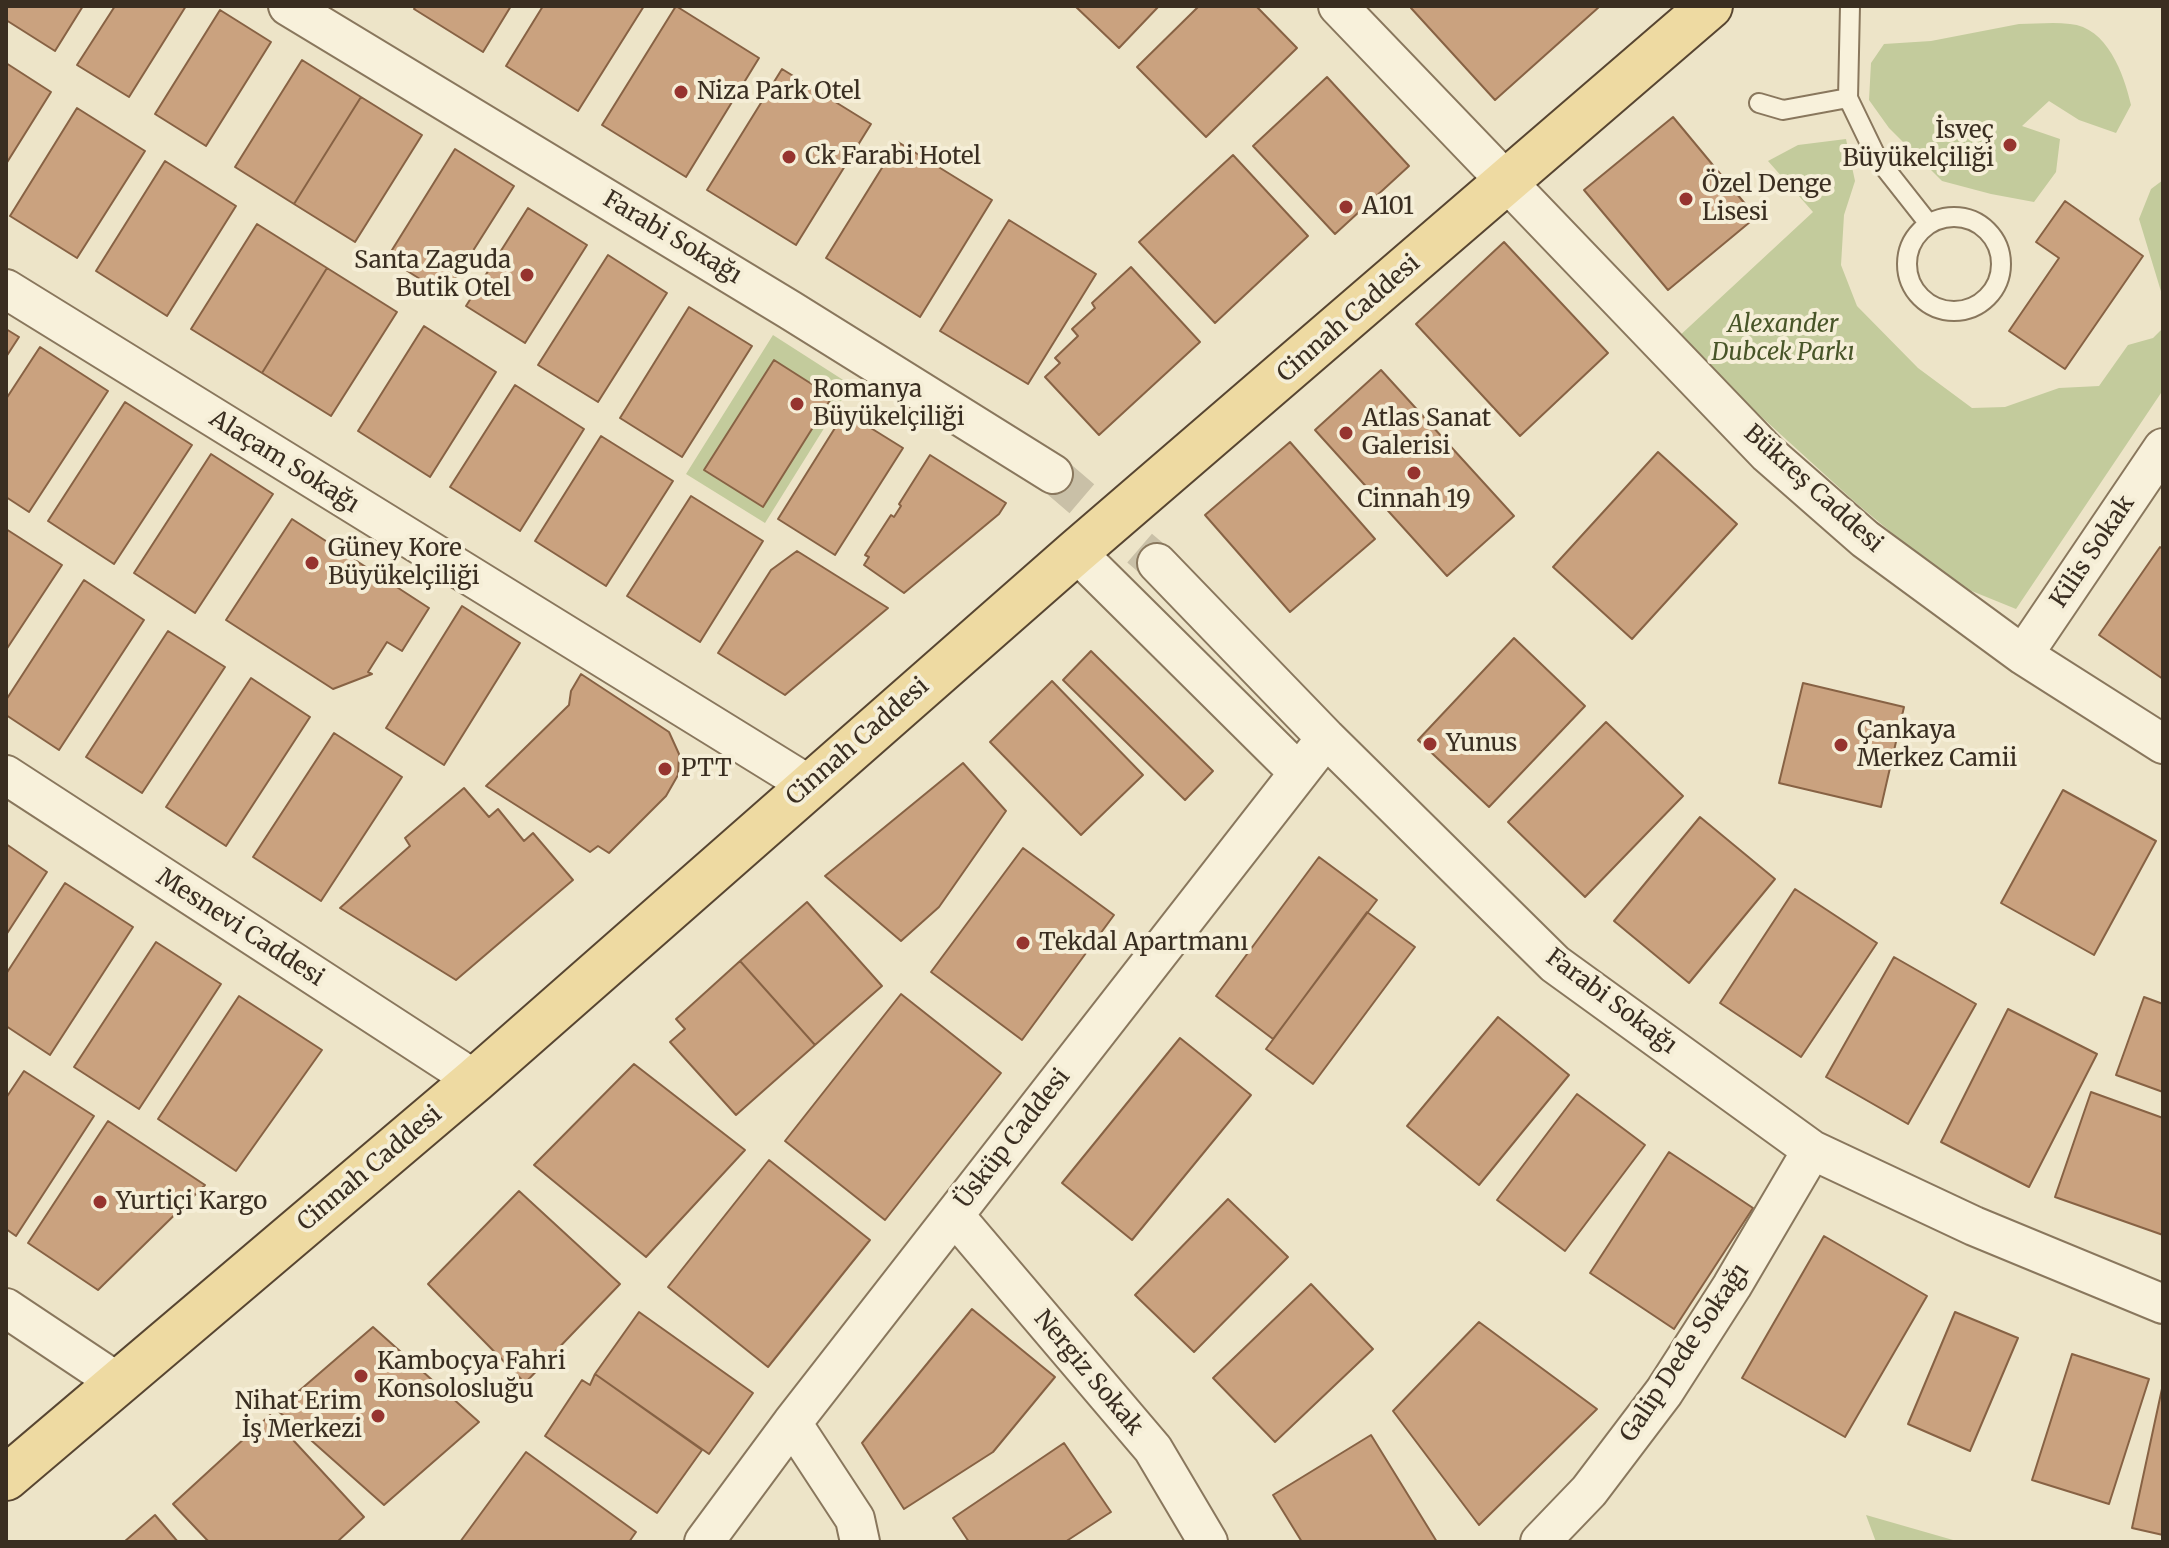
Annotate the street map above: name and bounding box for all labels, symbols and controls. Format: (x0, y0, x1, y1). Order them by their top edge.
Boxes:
place label: Niza Park Otel (697, 78, 861, 106)
marker: Niza Park Otel (672, 83, 690, 101)
place label: İsveç Büyükelçiliği (1842, 117, 1994, 173)
marker: İsveç Büyükelçiliği (2001, 136, 2019, 154)
place label: Ck Farabi Hotel (805, 143, 981, 171)
marker: Ck Farabi Hotel (780, 148, 798, 166)
place label: Özel Denge Lisesi (1702, 171, 1831, 227)
street label: Farabi Sokağı (598, 185, 746, 291)
marker: Özel Denge Lisesi (1677, 190, 1695, 208)
place label: A101 (1362, 193, 1414, 221)
marker: A101 (1337, 198, 1355, 216)
place label: Santa Zaguda Butik Otel (354, 247, 511, 303)
street label: Cinnah Caddesi (1272, 249, 1426, 389)
marker: Santa Zaguda Butik Otel (518, 266, 536, 284)
park label: Alexander Dubcek Parkı (1711, 311, 1855, 367)
place label: Romanya Büyükelçiliği (813, 376, 965, 432)
marker: Romanya Büyükelçiliği (788, 395, 806, 413)
street label: Alaçam Sokağı (204, 404, 364, 520)
place label: Atlas Sanat Galerisi (1362, 405, 1491, 461)
street label: Bükreş Caddesi (1738, 419, 1888, 559)
marker: Atlas Sanat Galerisi (1337, 424, 1355, 442)
marker: Cinnah 19 (1405, 464, 1423, 482)
place label: Cinnah 19 (1357, 486, 1471, 514)
street label: Kilis Sokak (2045, 490, 2141, 614)
place label: Güney Kore Büyükelçiliği (328, 535, 480, 591)
marker: Güney Kore Büyükelçiliği (303, 554, 321, 572)
street label: Cinnah Caddesi (781, 672, 935, 812)
place label: Çankaya Merkez Camii (1857, 717, 2017, 773)
place label: Yunus (1446, 730, 1517, 758)
marker: Yunus (1421, 735, 1439, 753)
marker: Çankaya Merkez Camii (1832, 736, 1850, 754)
place label: PTT (681, 755, 732, 783)
marker: PTT (656, 760, 674, 778)
street label: Mesnevi Caddesi (151, 863, 329, 993)
place label: Tekdal Apartmanı (1039, 929, 1248, 957)
marker: Tekdal Apartmanı (1014, 934, 1032, 952)
street label: Farabi Sokağı (1540, 943, 1682, 1061)
street label: Üsküp Caddesi (950, 1063, 1076, 1215)
street label: Cinnah Caddesi (292, 1100, 448, 1238)
place label: Yurtiçi Kargo (116, 1188, 267, 1216)
marker: Yurtiçi Kargo (91, 1193, 109, 1211)
street label: Galip Dede Sokağı (1615, 1258, 1755, 1448)
street label: Nergiz Sokak (1027, 1305, 1149, 1441)
place label: Kamboçya Fahri Konsolosluğu (377, 1348, 566, 1404)
marker: Kamboçya Fahri Konsolosluğu (352, 1367, 370, 1385)
place label: Nihat Erim İş Merkezi (235, 1388, 362, 1444)
marker: Nihat Erim İş Merkezi (369, 1407, 387, 1425)

